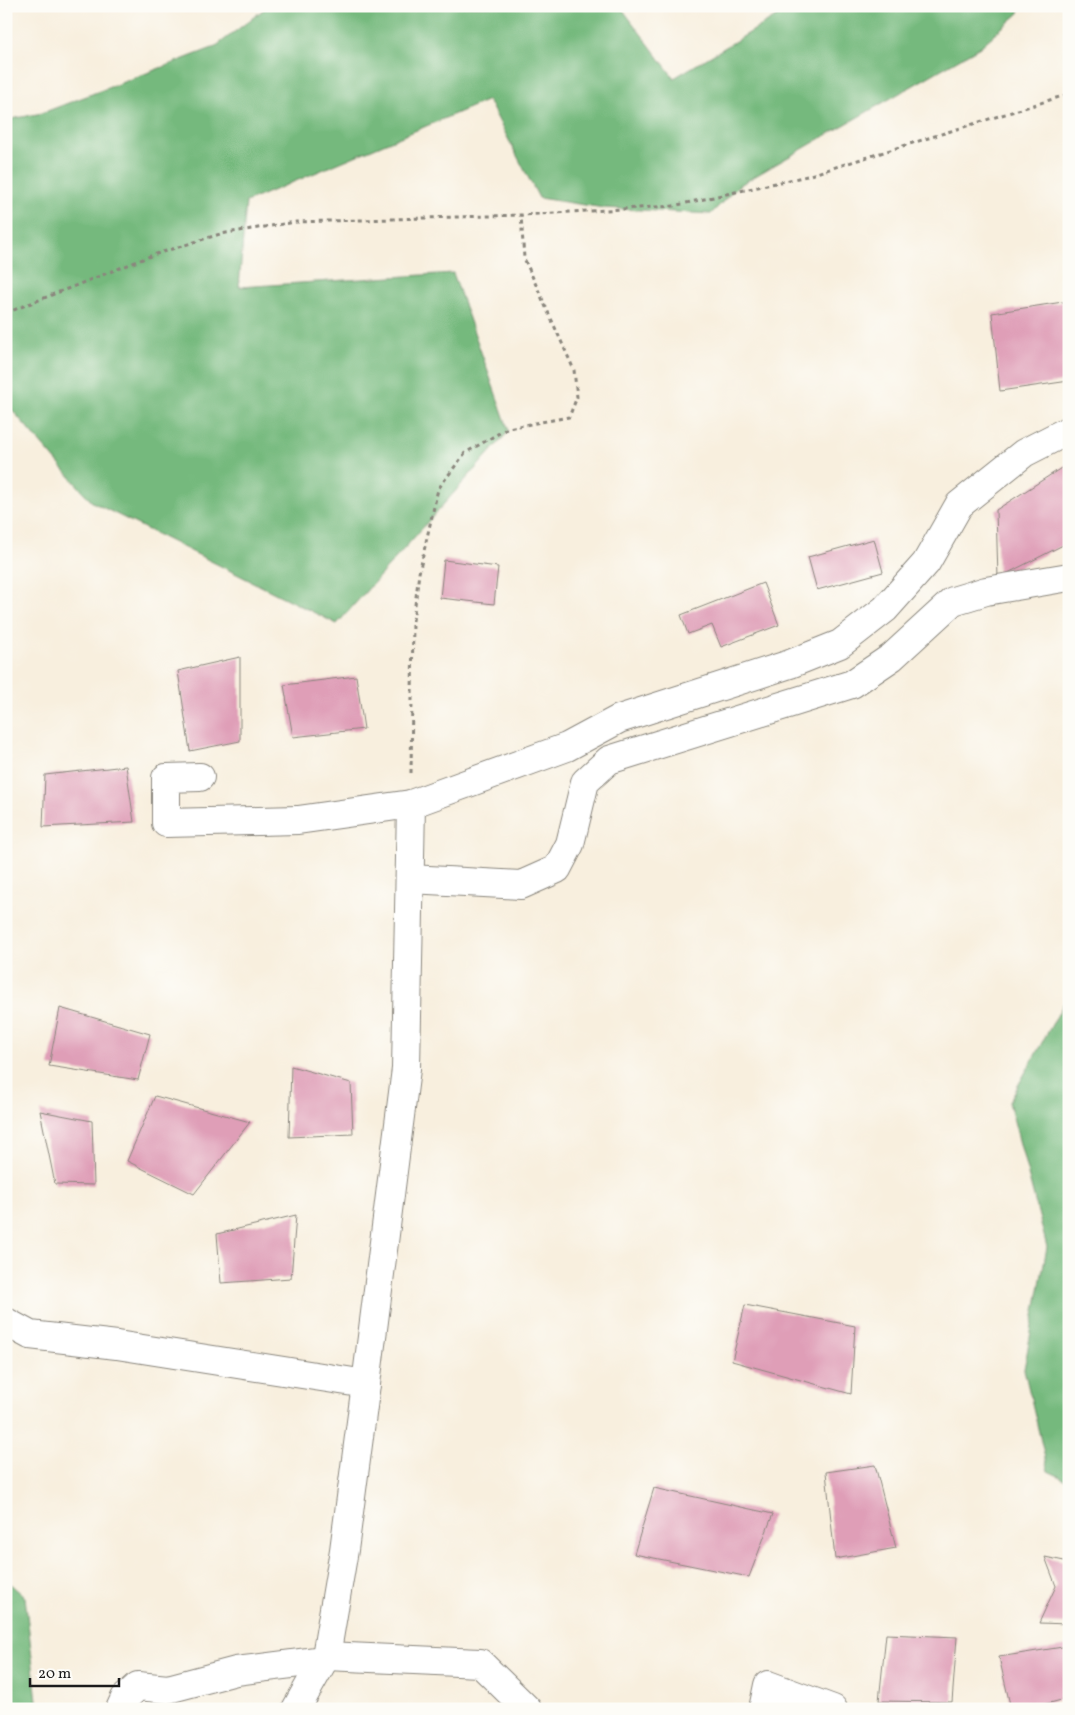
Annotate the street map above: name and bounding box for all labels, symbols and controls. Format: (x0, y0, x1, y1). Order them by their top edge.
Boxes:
scale bar (30, 1655, 119, 1687)
text: 20 m (38, 1664, 71, 1685)

